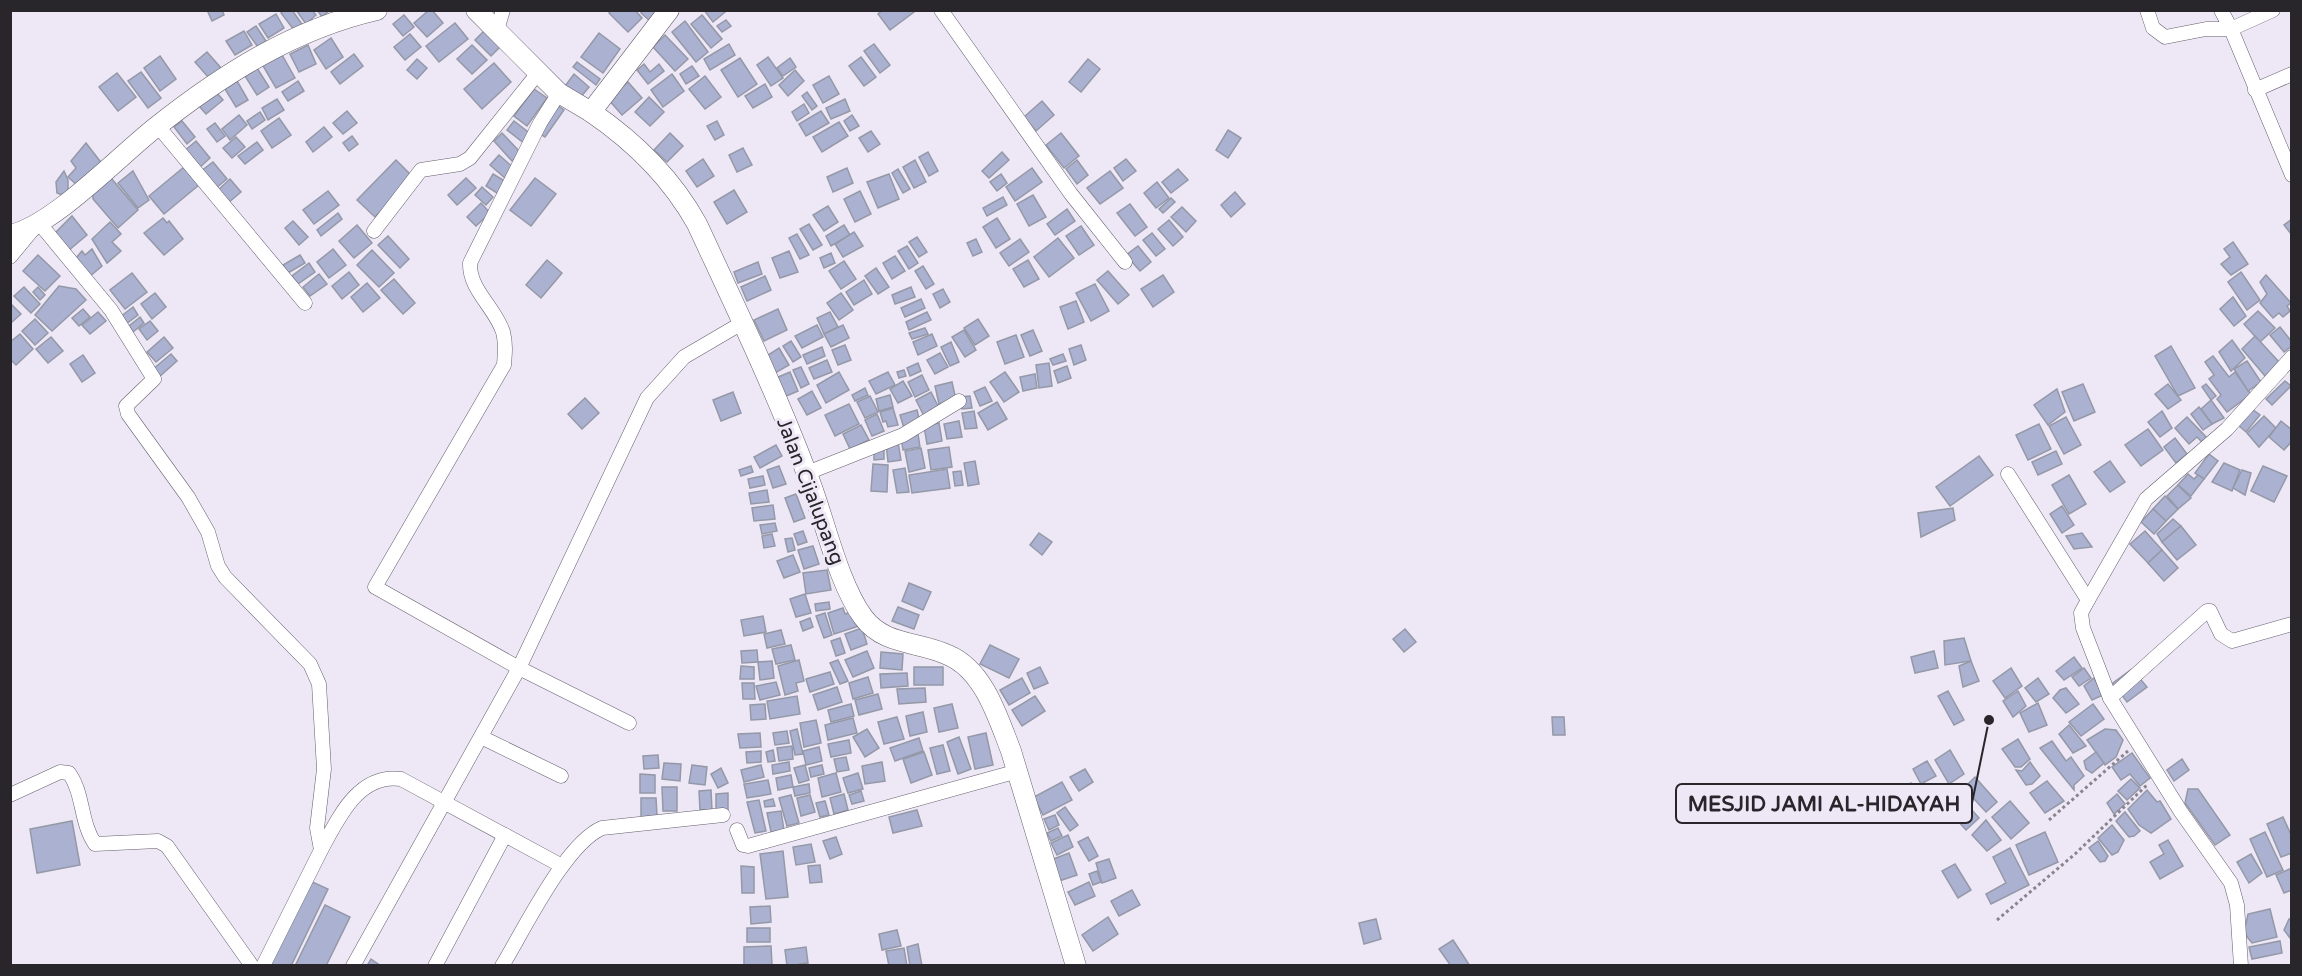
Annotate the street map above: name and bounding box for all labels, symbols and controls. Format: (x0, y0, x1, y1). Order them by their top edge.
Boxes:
street label: Jalan Cijalupang (771, 415, 849, 568)
callout: MESJID JAMI AL-HIDAYAH (1676, 784, 1972, 823)
text: MESJID JAMI AL-HIDAYAH (1688, 792, 1960, 817)

